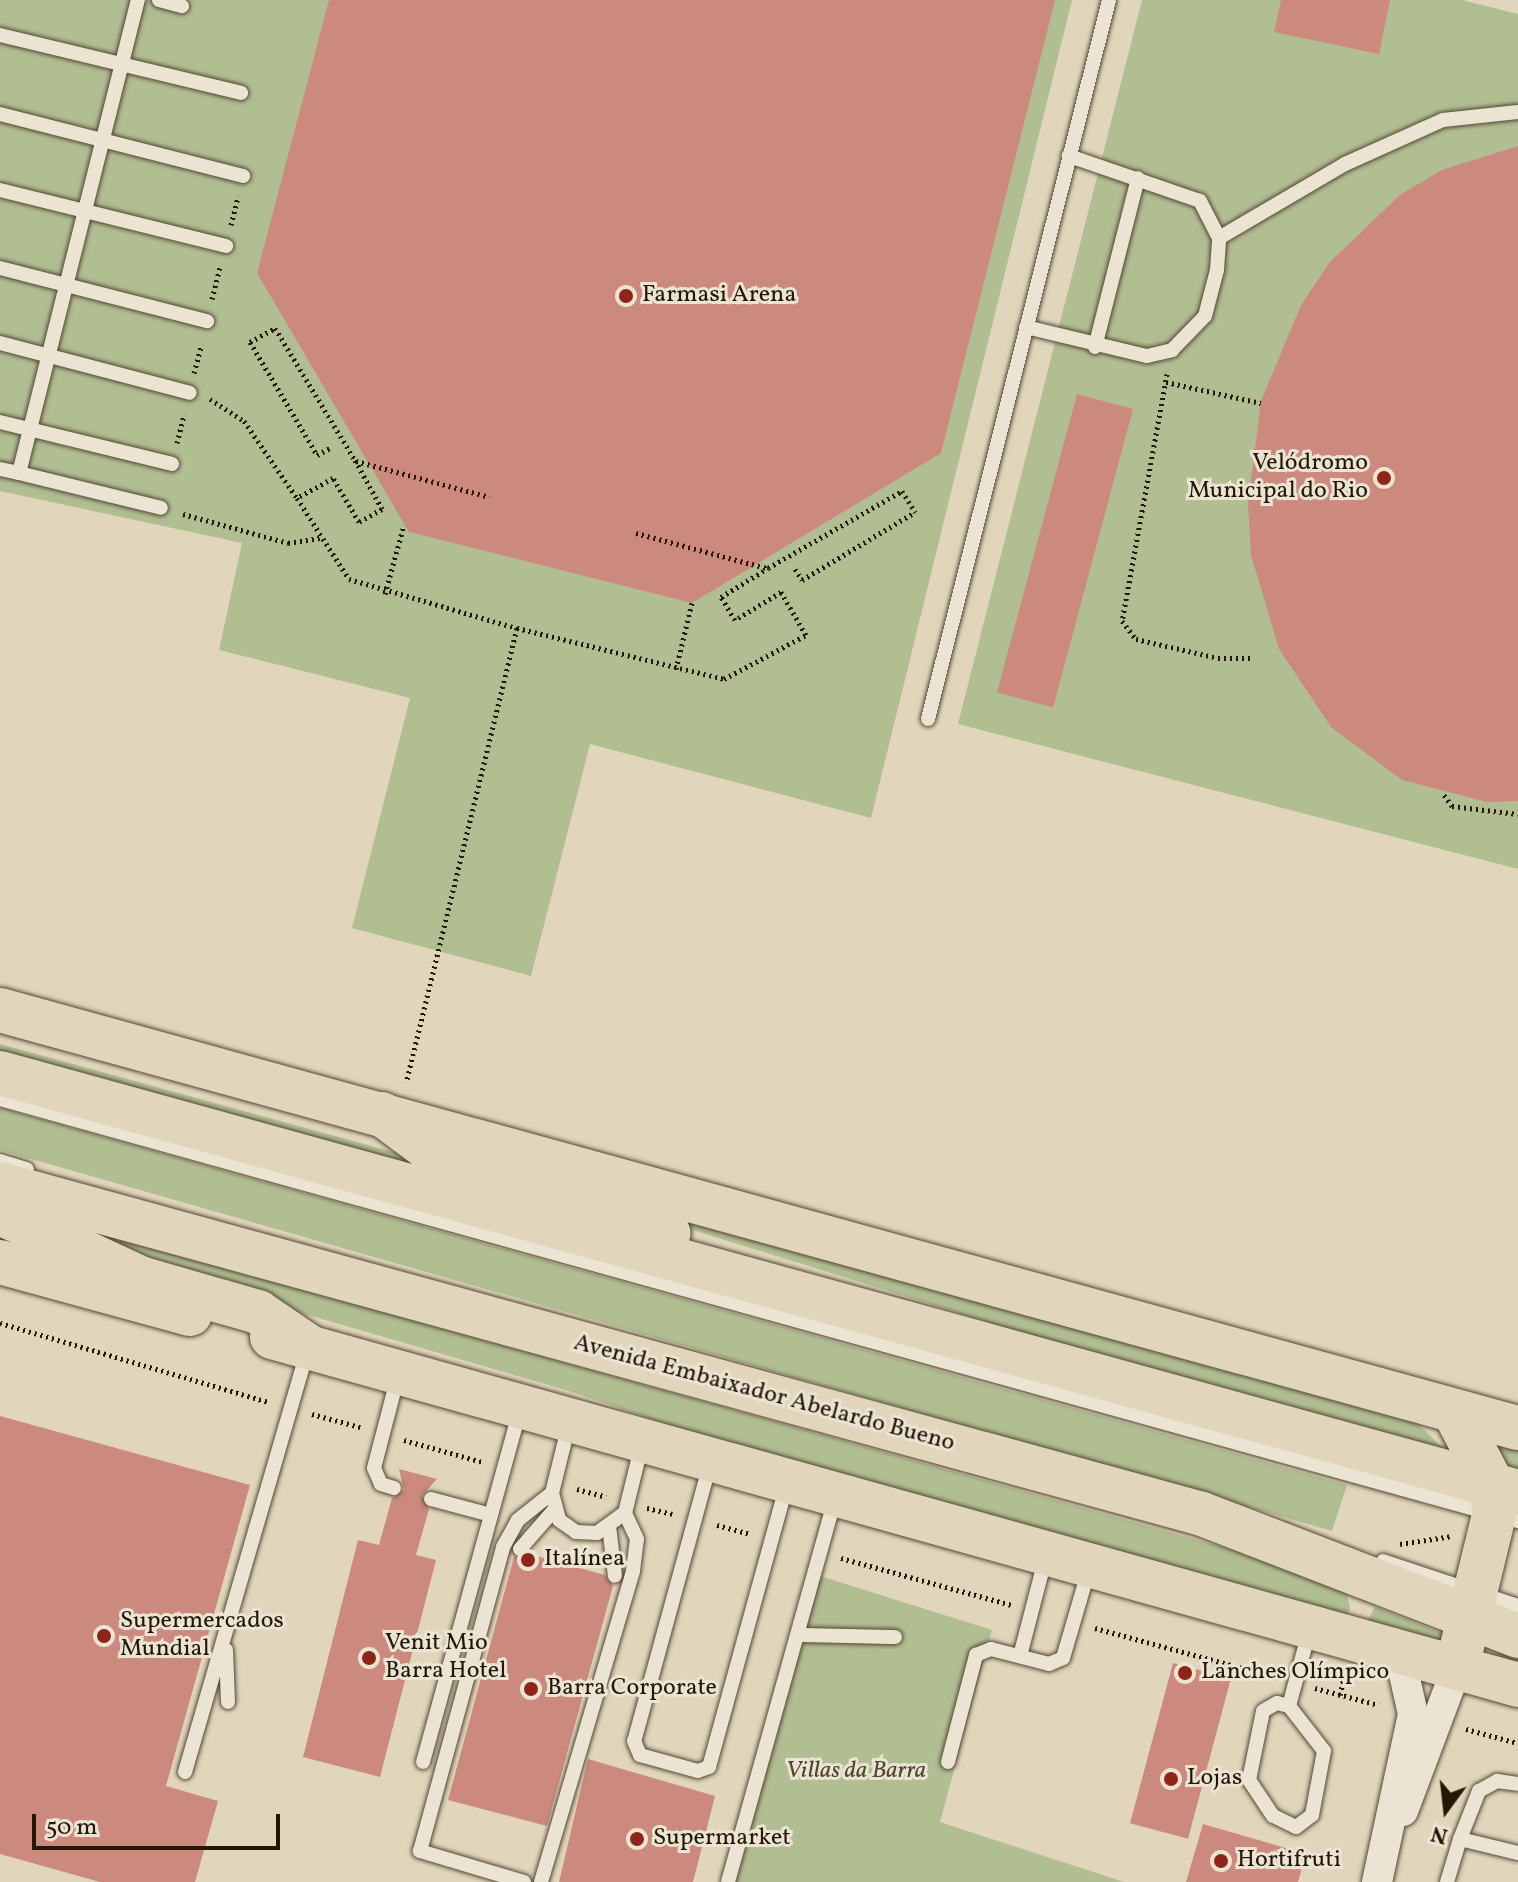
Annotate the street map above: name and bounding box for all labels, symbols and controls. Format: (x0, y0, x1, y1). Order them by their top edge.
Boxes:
place label: Farmasi Arena (642, 282, 796, 310)
marker: Farmasi Arena (617, 287, 635, 305)
place label: Velódromo Municipal do Rio (1188, 450, 1368, 506)
marker: Velódromo Municipal do Rio (1375, 469, 1393, 487)
street label: Avenida Embaixador Abelardo Bueno (570, 1329, 958, 1459)
place label: Italínea (544, 1546, 625, 1574)
marker: Italínea (519, 1551, 537, 1569)
place label: Supermercados Mundial (120, 1608, 284, 1664)
marker: Supermercados Mundial (95, 1627, 113, 1645)
place label: Venit Mio Barra Hotel (385, 1630, 506, 1686)
marker: Venit Mio Barra Hotel (360, 1649, 378, 1667)
place label: Lanches Olímpico (1201, 1659, 1389, 1687)
marker: Lanches Olímpico (1176, 1664, 1194, 1682)
place label: Barra Corporate (547, 1675, 717, 1703)
marker: Barra Corporate (522, 1680, 540, 1698)
park label: Villas da Barra (786, 1758, 926, 1786)
place label: Lojas (1187, 1765, 1242, 1793)
marker: Lojas (1162, 1770, 1180, 1788)
north arrow (1406, 1770, 1486, 1850)
scale bar (36, 1798, 284, 1848)
text: 50 m (46, 1811, 98, 1845)
text: N (1428, 1817, 1451, 1851)
place label: Supermarket (653, 1825, 791, 1853)
marker: Supermarket (628, 1830, 646, 1848)
place label: Hortifruti (1237, 1847, 1341, 1875)
marker: Hortifruti (1212, 1852, 1230, 1870)

